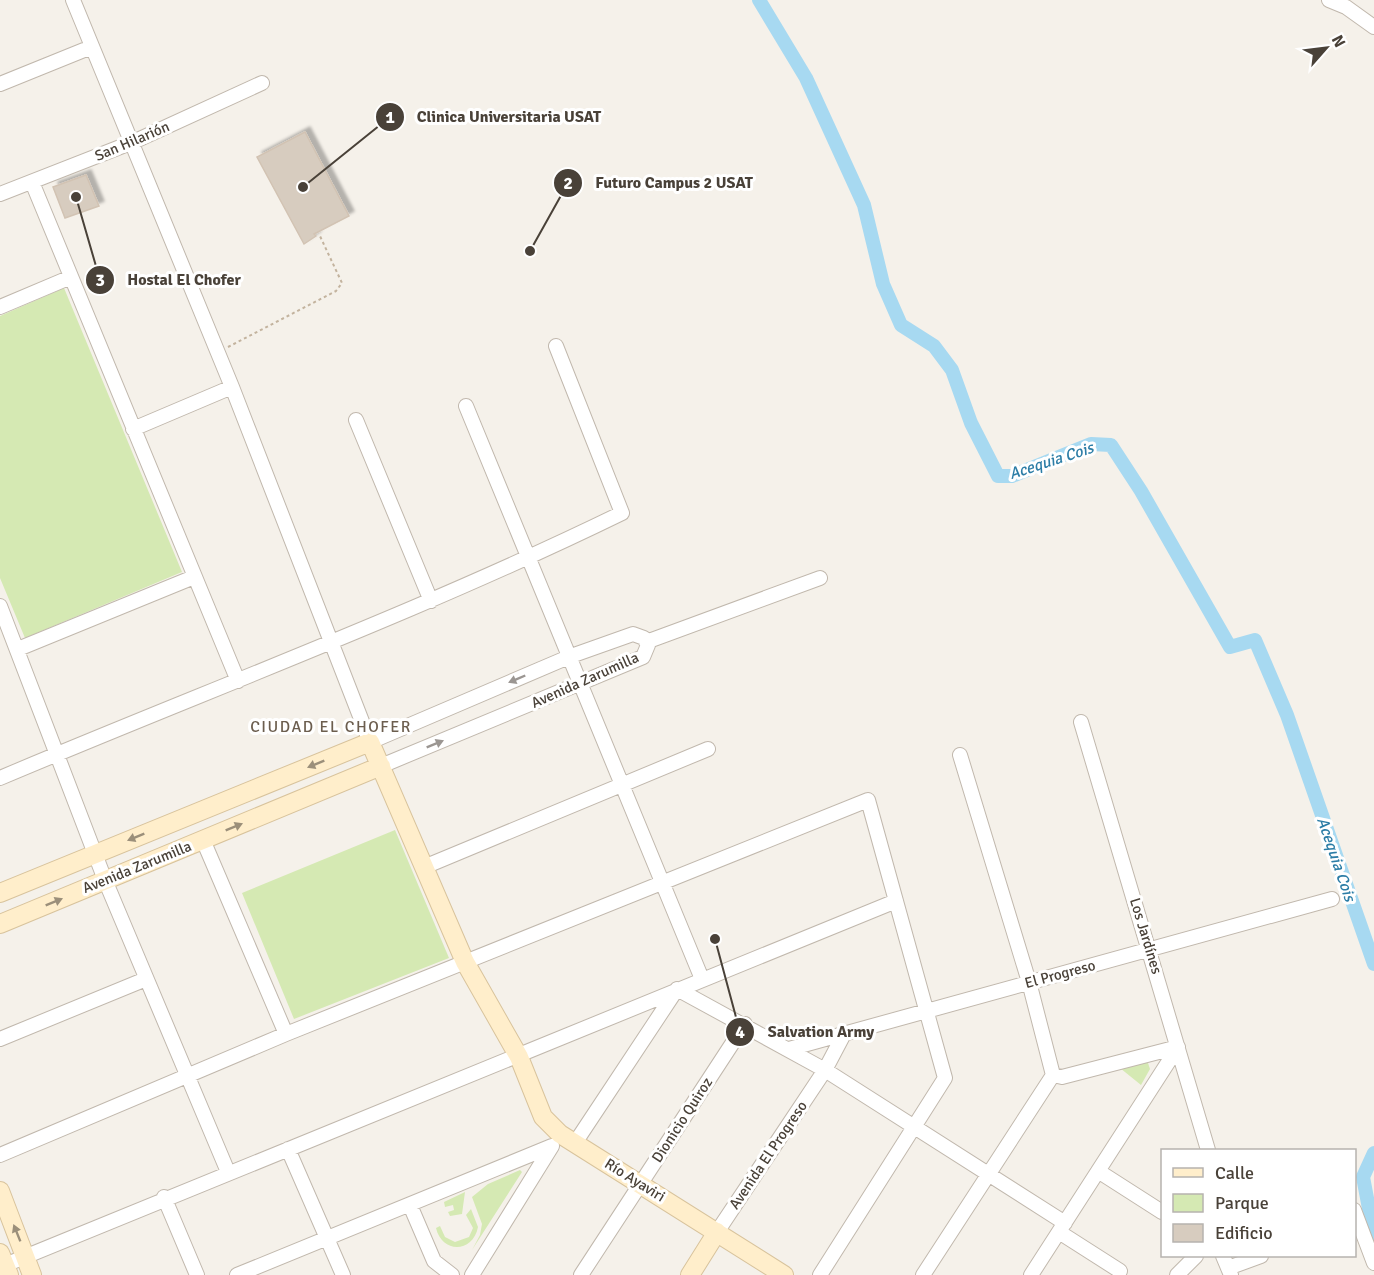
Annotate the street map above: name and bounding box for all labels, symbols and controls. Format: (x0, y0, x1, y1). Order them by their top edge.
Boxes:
north arrow (1296, 18, 1356, 78)
text: N (1327, 32, 1350, 51)
callout: Clinica Universitaria USAT (375, 100, 613, 134)
text: 1 (385, 106, 395, 128)
text: Clinica Universitaria USAT (417, 107, 602, 127)
street label: San Hilarión (92, 117, 172, 165)
callout: Futuro Campus 2 USAT (553, 166, 765, 200)
text: 2 (563, 172, 573, 194)
text: Futuro Campus 2 USAT (595, 173, 754, 193)
callout: Hostal El Chofer (85, 263, 252, 297)
text: 3 (95, 269, 105, 291)
text: Hostal El Chofer (127, 270, 241, 290)
water label: Acequia Cois (1007, 437, 1098, 484)
street label: Avenida Zarumilla (528, 648, 642, 712)
one-way arrow (508, 675, 526, 685)
district label: CIUDAD EL CHOFER (250, 717, 412, 737)
one-way arrow (426, 739, 444, 748)
one-way arrow (307, 759, 325, 769)
water label: Acequia Cois (1312, 815, 1360, 906)
one-way arrow (226, 822, 244, 832)
one-way arrow (126, 832, 144, 842)
street label: Avenida Zarumilla (80, 837, 194, 897)
street label: Los Jardínes (1126, 896, 1166, 977)
one-way arrow (45, 897, 63, 906)
street label: El Progreso (1023, 956, 1098, 992)
callout: Salvation Army (725, 1015, 886, 1049)
text: 4 (735, 1021, 745, 1043)
text: Salvation Army (768, 1022, 874, 1042)
street label: Dionicio Quiroz (648, 1074, 716, 1166)
street label: Avenida El Progreso (725, 1097, 811, 1213)
legend (1161, 1149, 1356, 1257)
street label: Río Ayaviri (601, 1154, 669, 1206)
text: Calle (1215, 1162, 1254, 1184)
text: Parque (1215, 1192, 1269, 1214)
text: Edificio (1215, 1222, 1273, 1244)
one-way arrow (12, 1223, 22, 1241)

